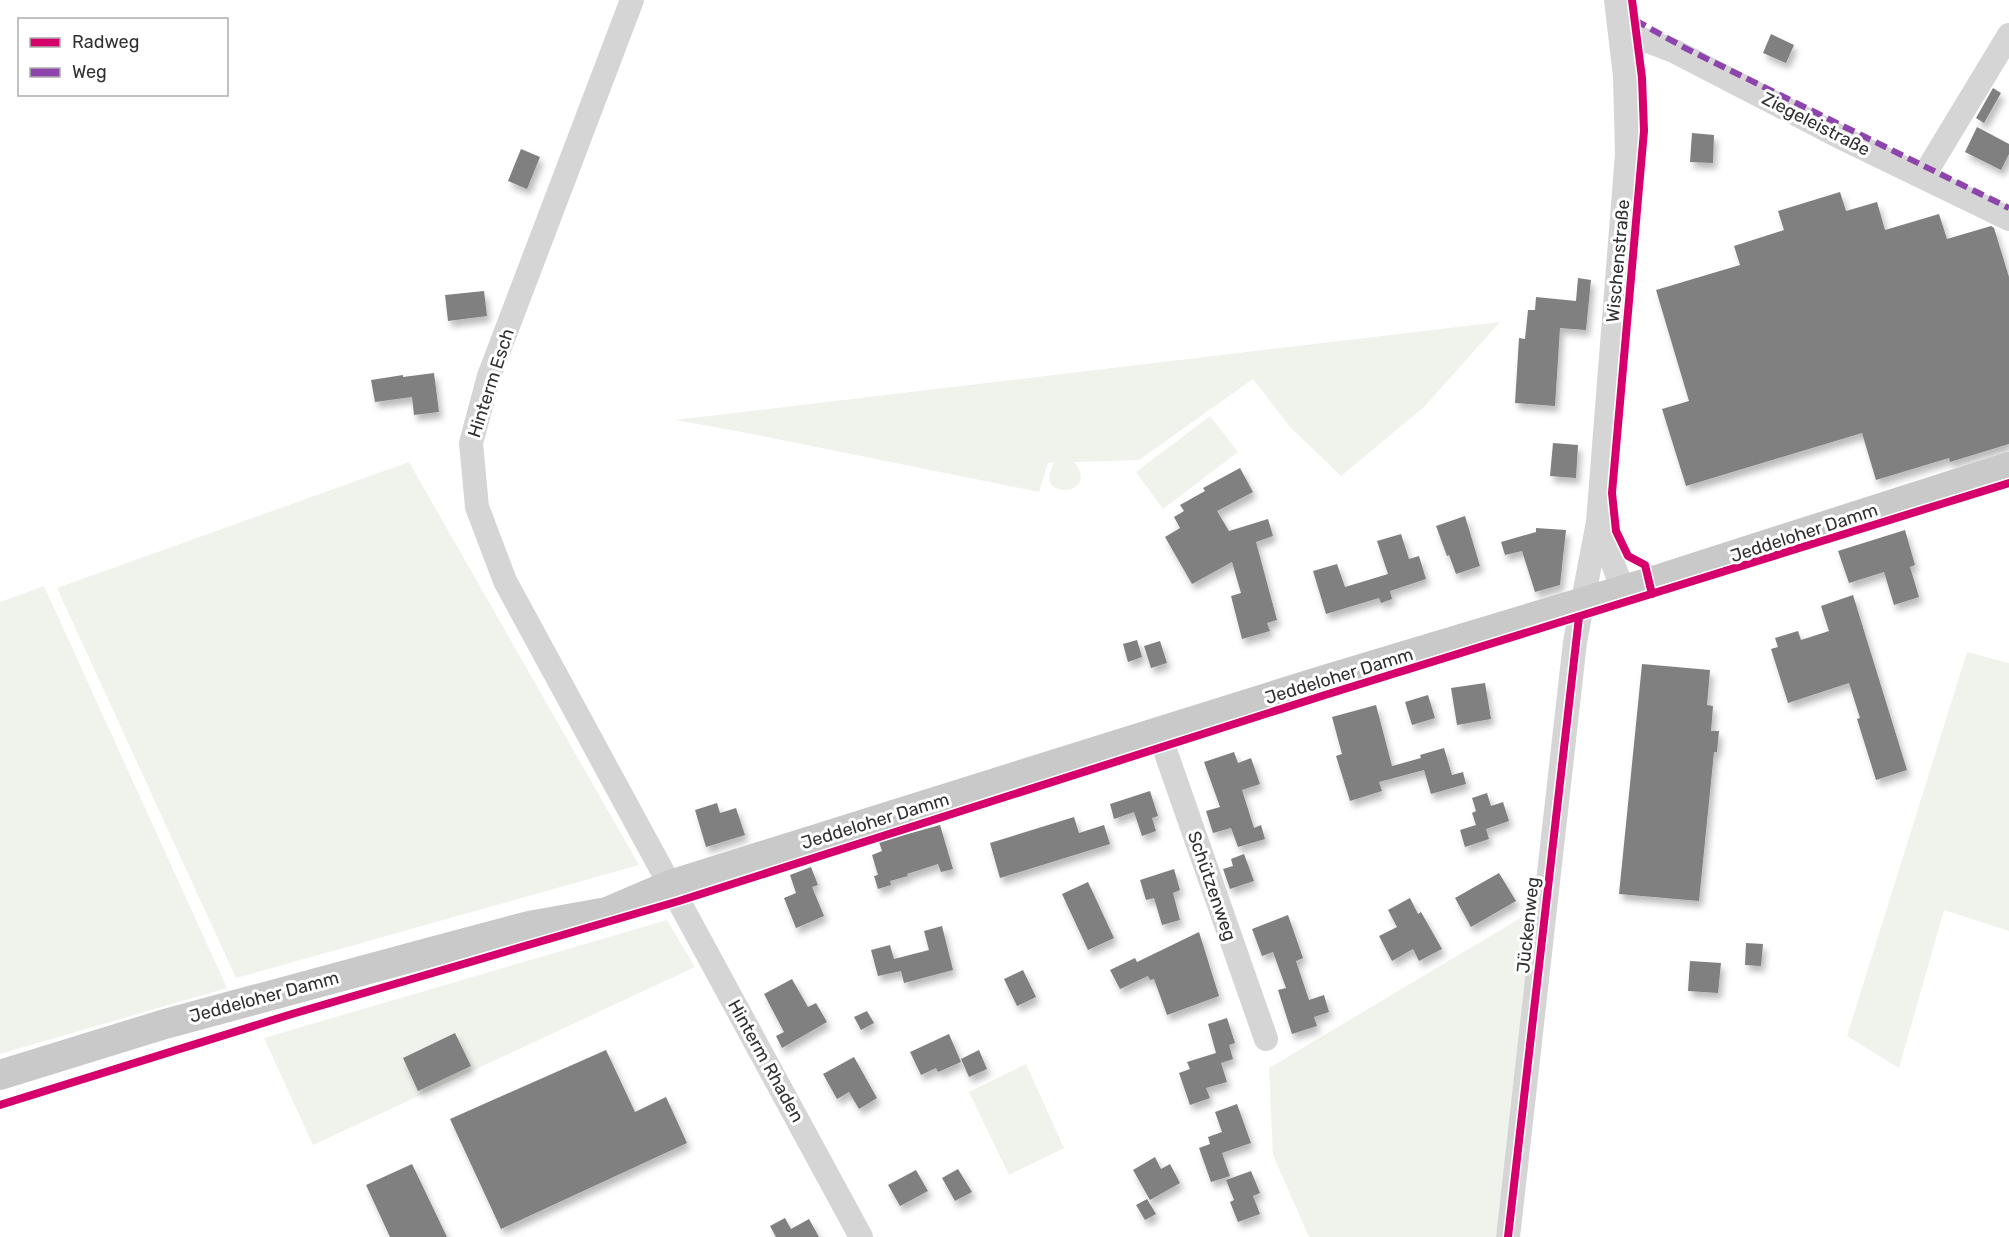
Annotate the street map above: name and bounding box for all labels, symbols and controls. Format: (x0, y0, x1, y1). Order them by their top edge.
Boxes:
legend (18, 18, 228, 96)
text: Radweg (72, 31, 139, 53)
text: Weg (72, 61, 107, 83)
street label: Ziegeleistraße (1758, 87, 1874, 161)
street label: Wischenstraße (1602, 199, 1634, 323)
street label: Hinterm Esch (463, 326, 519, 440)
street label: Jeddeloher Damm (1727, 499, 1881, 567)
street label: Jeddeloher Damm (1262, 643, 1416, 709)
street label: Jeddeloher Damm (798, 788, 952, 854)
street label: Schützenweg (1183, 828, 1241, 944)
street label: Jückenweg (1512, 876, 1544, 974)
street label: Jeddeloher Damm (187, 966, 341, 1028)
street label: Hinterm Rhaden (723, 996, 809, 1126)

